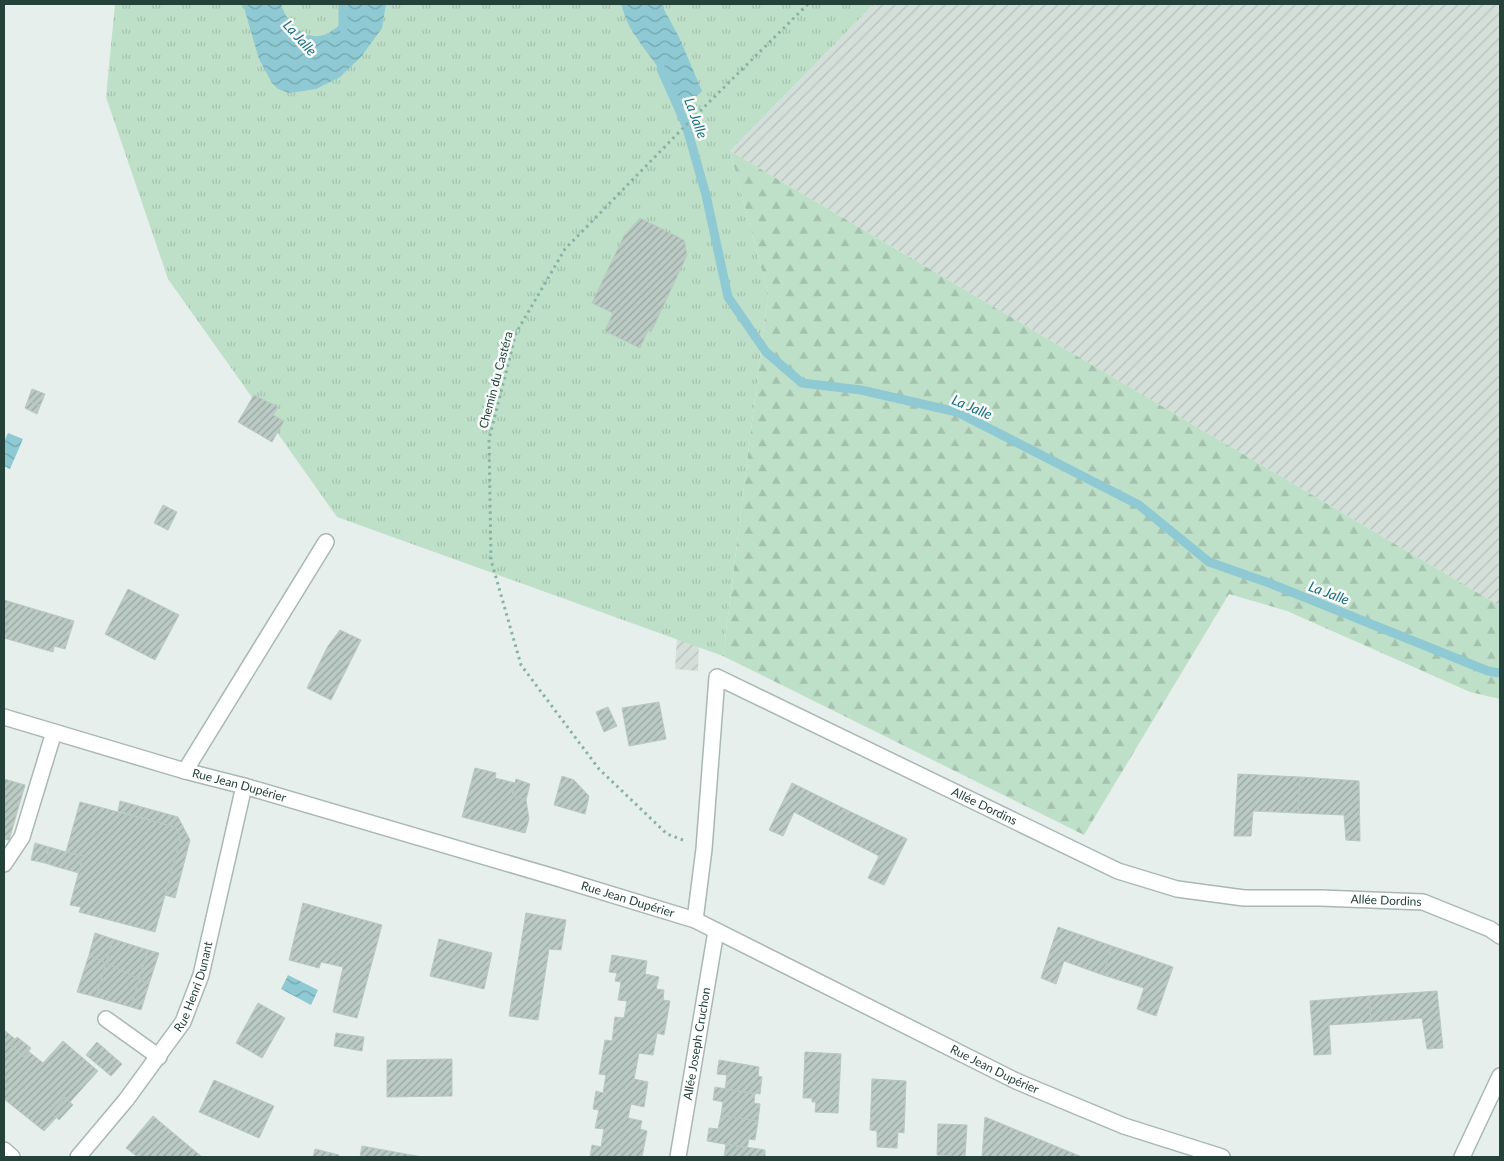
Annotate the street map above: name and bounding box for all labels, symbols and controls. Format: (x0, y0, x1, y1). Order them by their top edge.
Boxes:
water label: La Jalle (280, 16, 321, 59)
water label: La Jalle (681, 95, 712, 141)
street label: Chemin du Castéra (475, 330, 516, 430)
water label: La Jalle (950, 391, 995, 423)
water label: La Jalle (1307, 577, 1352, 608)
street label: Rue Jean Dupérier (191, 765, 289, 805)
street label: Allée Dordins (949, 784, 1020, 828)
street label: Rue Jean Dupérier (579, 878, 677, 921)
street label: Allée Dordins (1350, 891, 1422, 909)
street label: Rue Henri Dunant (170, 939, 216, 1035)
street label: Allée Joseph Cruchon (680, 986, 713, 1101)
street label: Rue Jean Dupérier (948, 1041, 1042, 1097)

